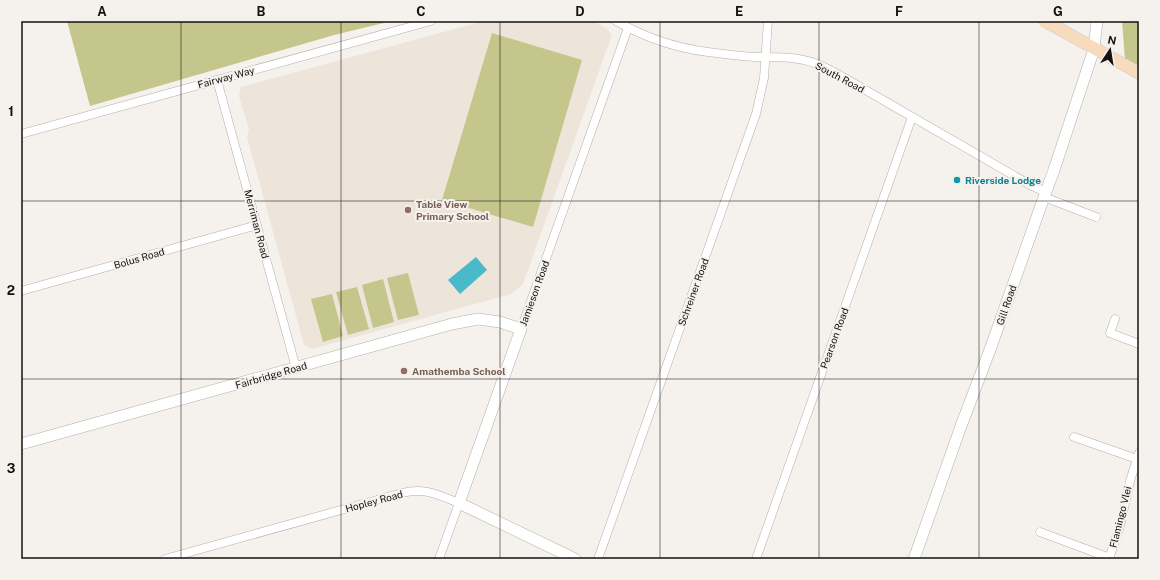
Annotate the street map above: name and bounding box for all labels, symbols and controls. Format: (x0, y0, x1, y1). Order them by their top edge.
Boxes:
text: A (97, 4, 107, 19)
text: B (257, 4, 266, 19)
text: C (416, 4, 426, 19)
text: D (575, 4, 585, 19)
text: E (735, 4, 743, 19)
text: F (895, 4, 903, 19)
text: G (1053, 4, 1063, 19)
north arrow (1090, 30, 1130, 70)
text: N (1107, 33, 1118, 47)
street label: South Road (813, 59, 867, 95)
street label: Fairway Way (196, 63, 256, 90)
text: 1 (8, 104, 14, 119)
place label: Riverside Lodge (965, 174, 1041, 186)
marker: Riverside Lodge (952, 175, 962, 185)
street label: Merriman Road (242, 188, 272, 260)
place label: Table View Primary School (416, 198, 489, 222)
marker: Table View Primary School (403, 205, 413, 215)
street label: Bolus Road (112, 245, 166, 271)
street label: Schreiner Road (675, 256, 711, 328)
street label: Jamieson Road (517, 259, 551, 327)
text: 2 (7, 283, 15, 298)
street label: Gill Road (994, 283, 1019, 327)
street label: Pearson Road (817, 306, 851, 370)
street label: Fairbridge Road (234, 359, 308, 391)
place label: Amathemba School (412, 365, 506, 377)
marker: Amathemba School (399, 366, 409, 376)
text: 3 (7, 461, 16, 476)
street label: Flamingo Vlei (1107, 485, 1133, 549)
street label: Hopley Road (344, 488, 404, 514)

